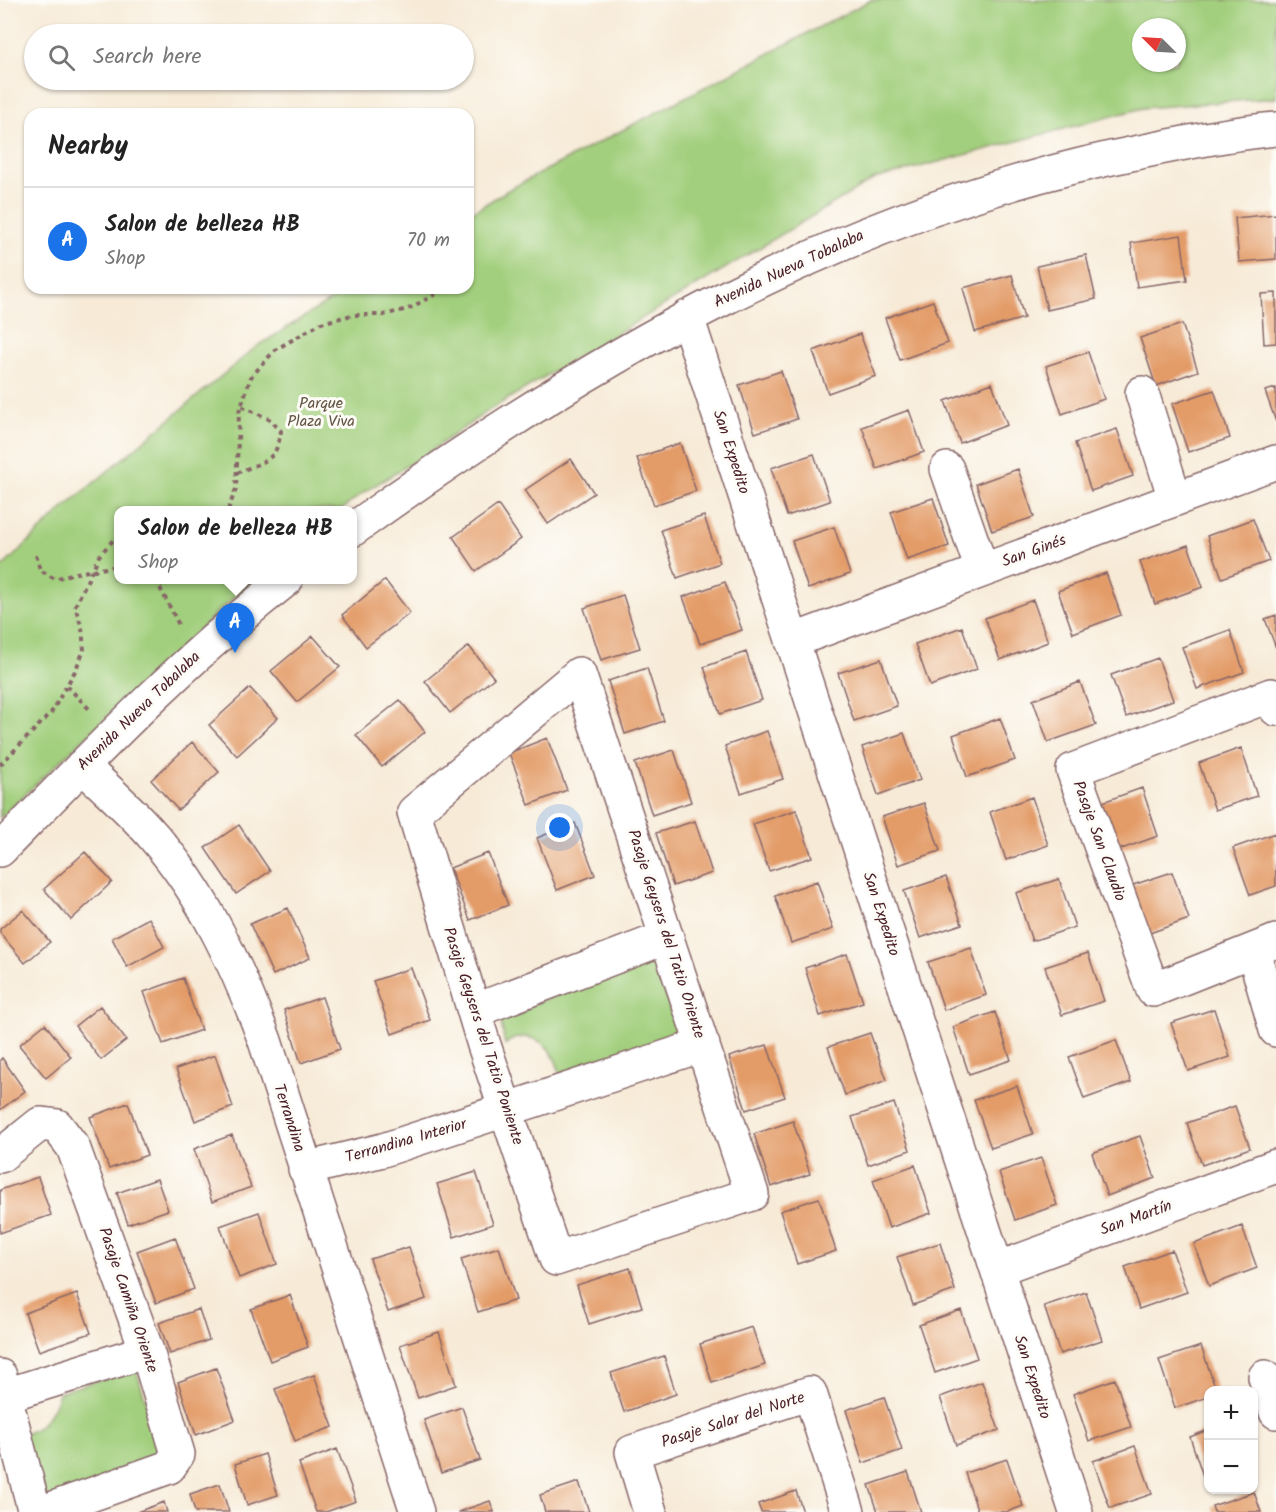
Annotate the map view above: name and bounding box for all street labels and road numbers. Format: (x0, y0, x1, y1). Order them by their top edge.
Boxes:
street label: Avenida Nueva Tobalaba (710, 223, 868, 315)
street label: San Expedito (706, 407, 756, 497)
street label: San Ginés (998, 528, 1070, 574)
street label: Avenida Nueva Tobalaba (72, 645, 206, 777)
street label: Pasaje San Claudio (1066, 777, 1132, 905)
street label: Pasaje Geysers del Tatio Oriente (620, 826, 712, 1042)
street label: San Expedito (856, 869, 906, 959)
street label: Pasaje Geysers del Tatio Poniente (436, 924, 530, 1148)
street label: Terrandina (266, 1081, 312, 1155)
street label: Terrandina Interior (342, 1111, 471, 1170)
street label: San Martín (1097, 1193, 1175, 1243)
street label: Pasaje Camiña Oriente (91, 1224, 165, 1376)
street label: San Expedito (1007, 1332, 1057, 1422)
street label: Pasaje Salar del Norte (658, 1385, 808, 1455)

